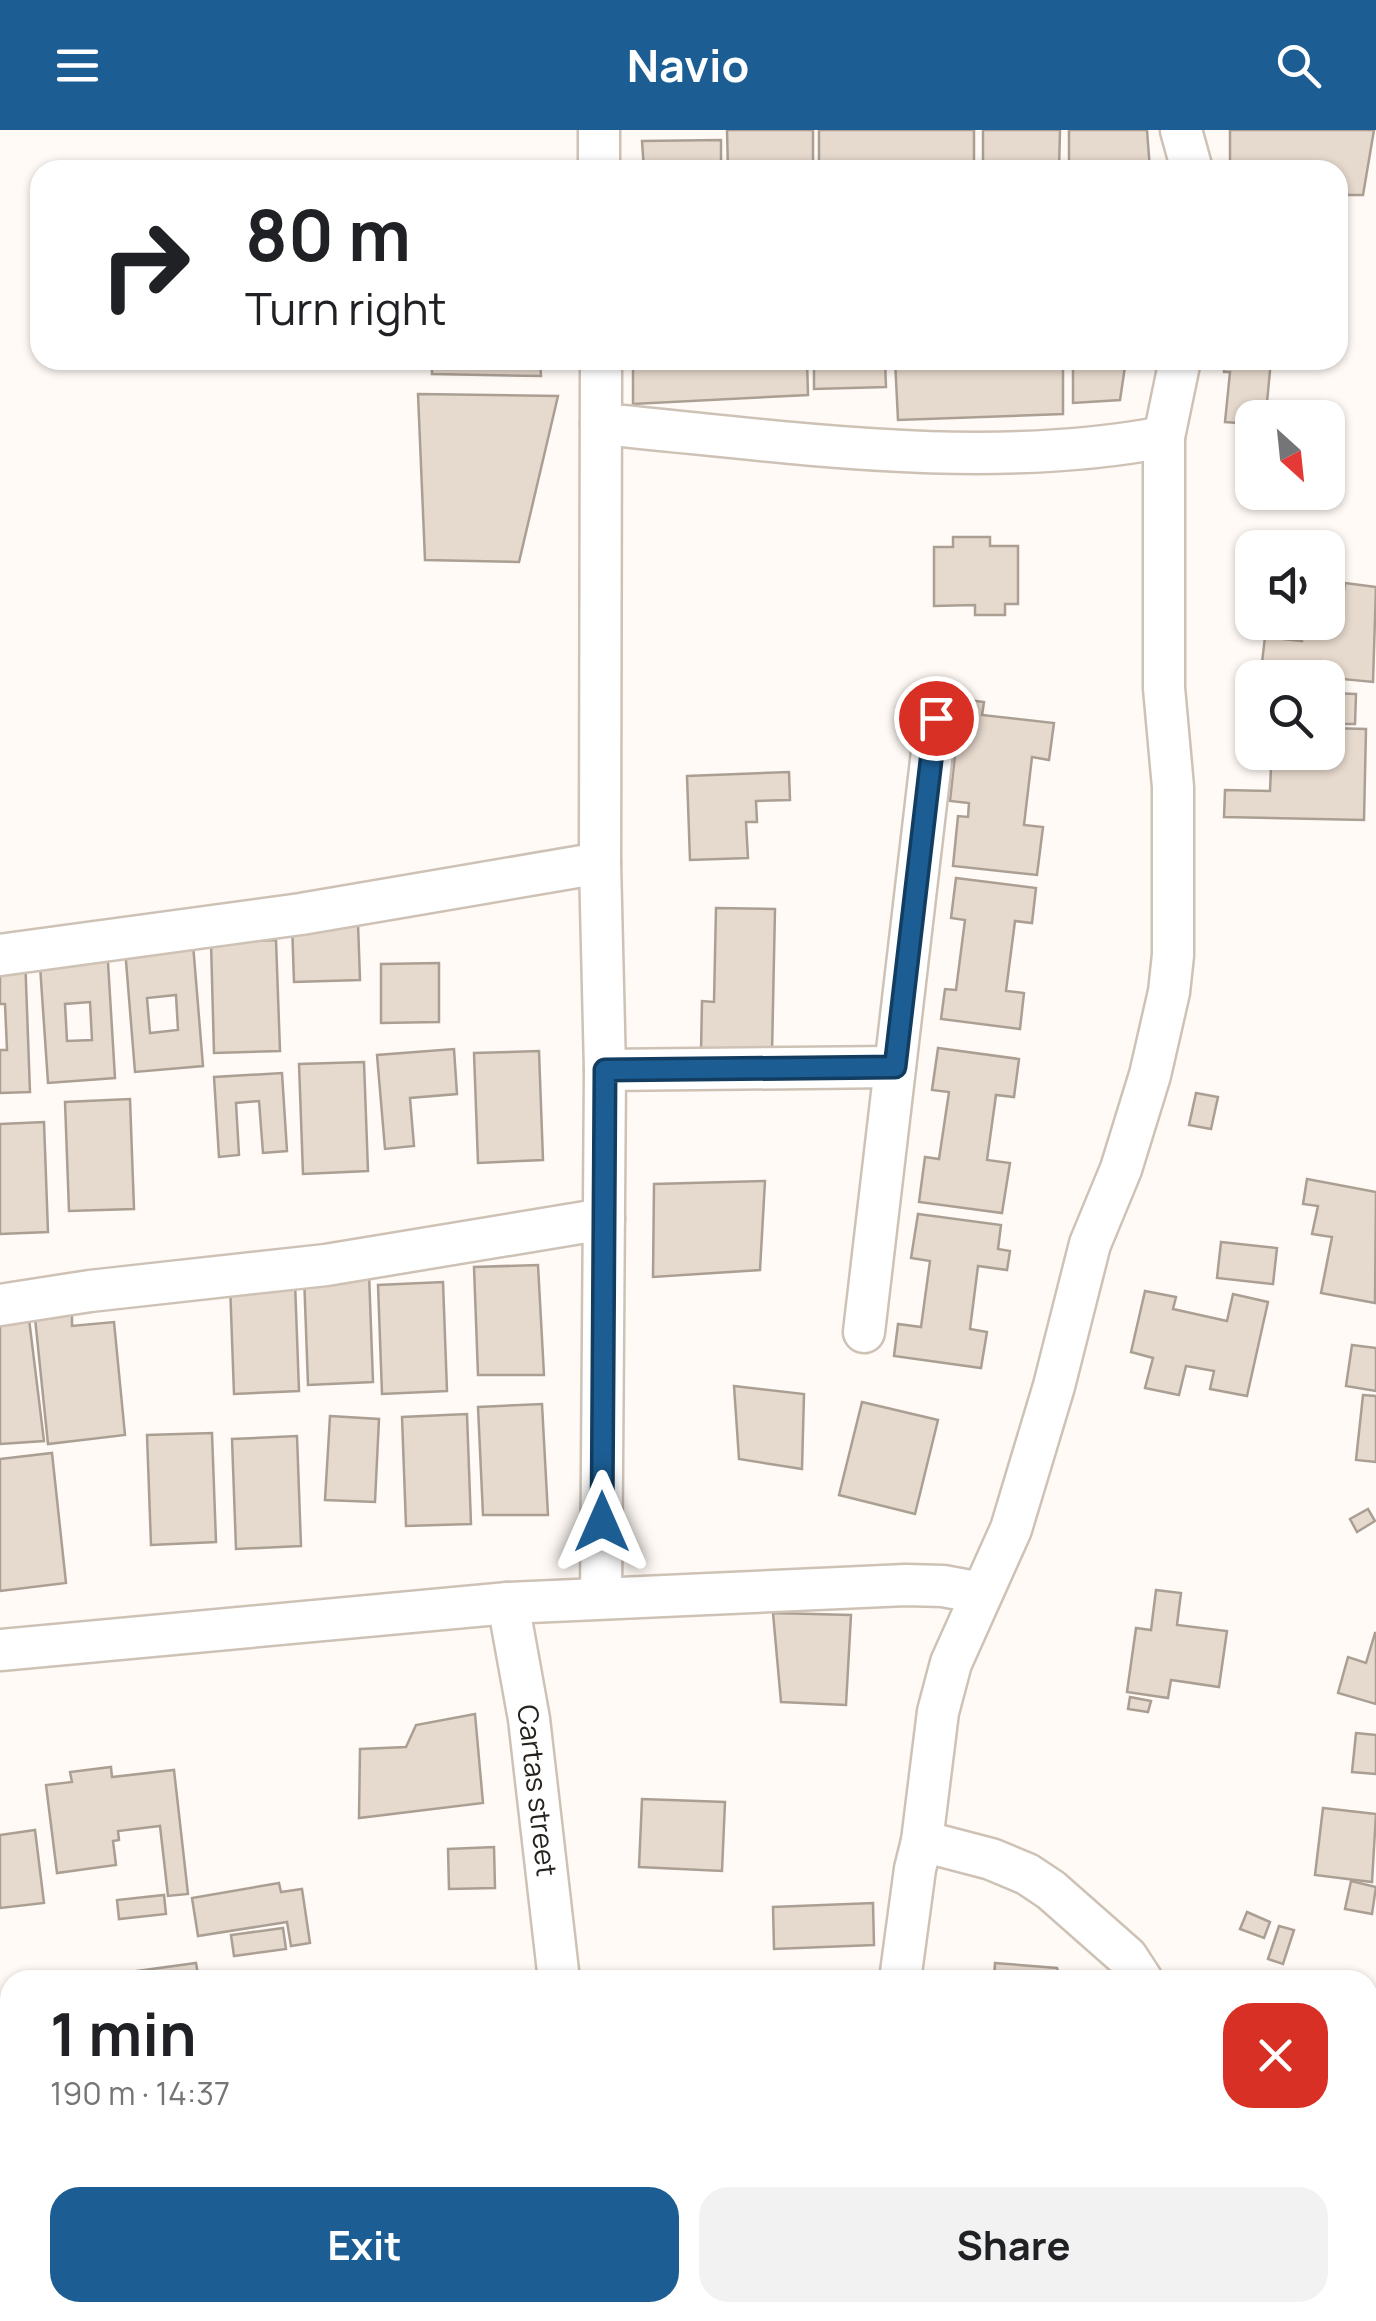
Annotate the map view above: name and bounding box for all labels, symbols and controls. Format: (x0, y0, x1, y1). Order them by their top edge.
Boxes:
text: Navio (627, 34, 749, 96)
icon: menu (50, 38, 105, 93)
icon: search (1271, 38, 1326, 93)
text: 80 m (245, 186, 411, 282)
icon: right (80, 200, 210, 330)
text: Turn right (245, 277, 446, 339)
north arrow (1235, 400, 1345, 510)
map controls (1235, 400, 1345, 770)
button: sound (1235, 530, 1345, 640)
button: search (1235, 660, 1345, 770)
pin (894, 676, 979, 761)
icon: arrive (909, 691, 964, 746)
position arrow (550, 1470, 654, 1574)
street label: Cartas street (509, 1702, 567, 1878)
text: 1 min (50, 1992, 197, 2074)
button: close (1223, 2003, 1328, 2108)
text: 190 m · 14:37 (50, 2071, 230, 2115)
button: Exit (50, 2187, 679, 2302)
button: Share (699, 2187, 1328, 2302)

